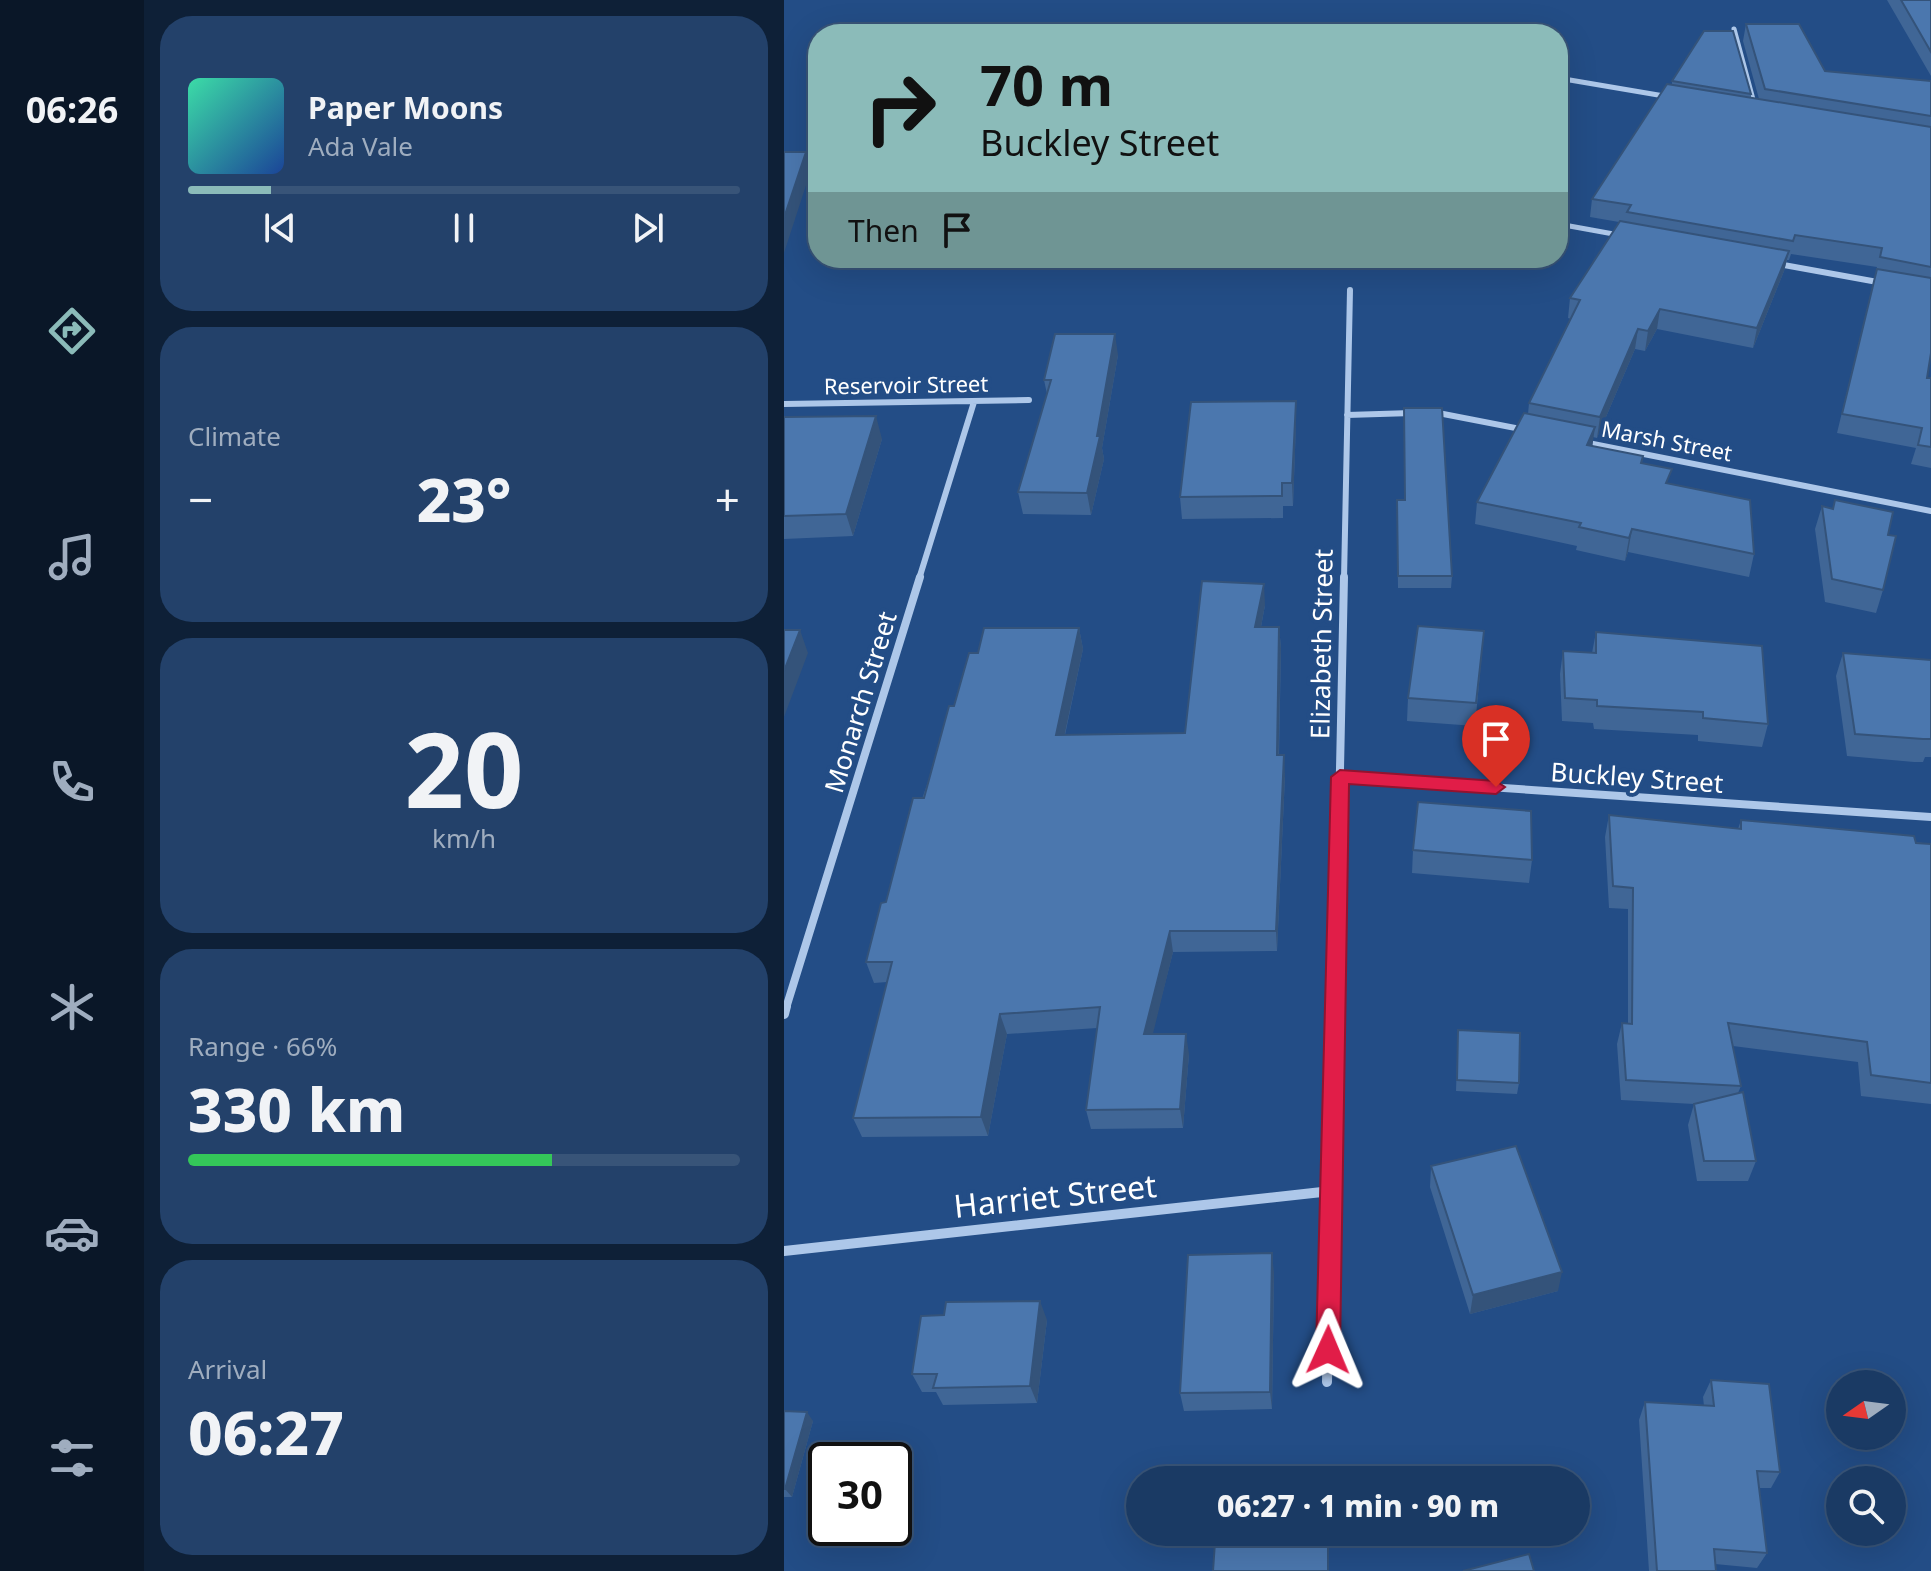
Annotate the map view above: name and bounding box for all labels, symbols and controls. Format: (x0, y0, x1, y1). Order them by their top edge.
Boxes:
text: 70 m (980, 46, 1113, 122)
icon: right (848, 56, 952, 160)
text: 06:26 (26, 85, 118, 134)
text: Paper Moons (308, 87, 503, 128)
text: Buckley Street (980, 118, 1219, 167)
text: Ada Vale (308, 128, 413, 164)
icon: previous (258, 206, 302, 250)
icon: pause (442, 206, 486, 250)
icon: next (626, 206, 670, 250)
icon: arrive (935, 208, 979, 252)
text: Then (848, 210, 919, 251)
icon: directions (44, 303, 100, 359)
street label: Reservoir Street (823, 368, 989, 400)
street label: Marsh Street (1599, 413, 1735, 467)
text: Climate (188, 418, 281, 454)
text: 23° (417, 458, 511, 540)
text: − (188, 469, 213, 529)
text: + (715, 469, 740, 529)
icon: music (44, 529, 100, 585)
street label: Elizabeth Street (1301, 549, 1341, 739)
street label: Monarch Street (815, 607, 905, 797)
text: 20 (405, 697, 523, 838)
pin (1462, 705, 1530, 787)
icon: arrive (1474, 717, 1518, 761)
street label: Buckley Street (1550, 753, 1724, 801)
icon: phone (44, 754, 100, 810)
text: km/h (432, 820, 496, 856)
icon: climate (44, 979, 100, 1035)
text: Range · 66% (188, 1028, 337, 1064)
text: 330 km (188, 1068, 405, 1150)
street label: Harriet Street (951, 1163, 1159, 1227)
icon: car (44, 1205, 100, 1261)
position arrow (1286, 1308, 1370, 1392)
text: Arrival (188, 1351, 267, 1387)
north arrow (1826, 1370, 1906, 1450)
map controls (1826, 1370, 1906, 1546)
text: 06:27 (188, 1391, 344, 1473)
icon: filters (44, 1430, 100, 1486)
speed limit sign: 30 (808, 1442, 912, 1546)
button: search (1826, 1466, 1906, 1546)
text: 06:27 · 1 min · 90 m (1217, 1485, 1499, 1526)

